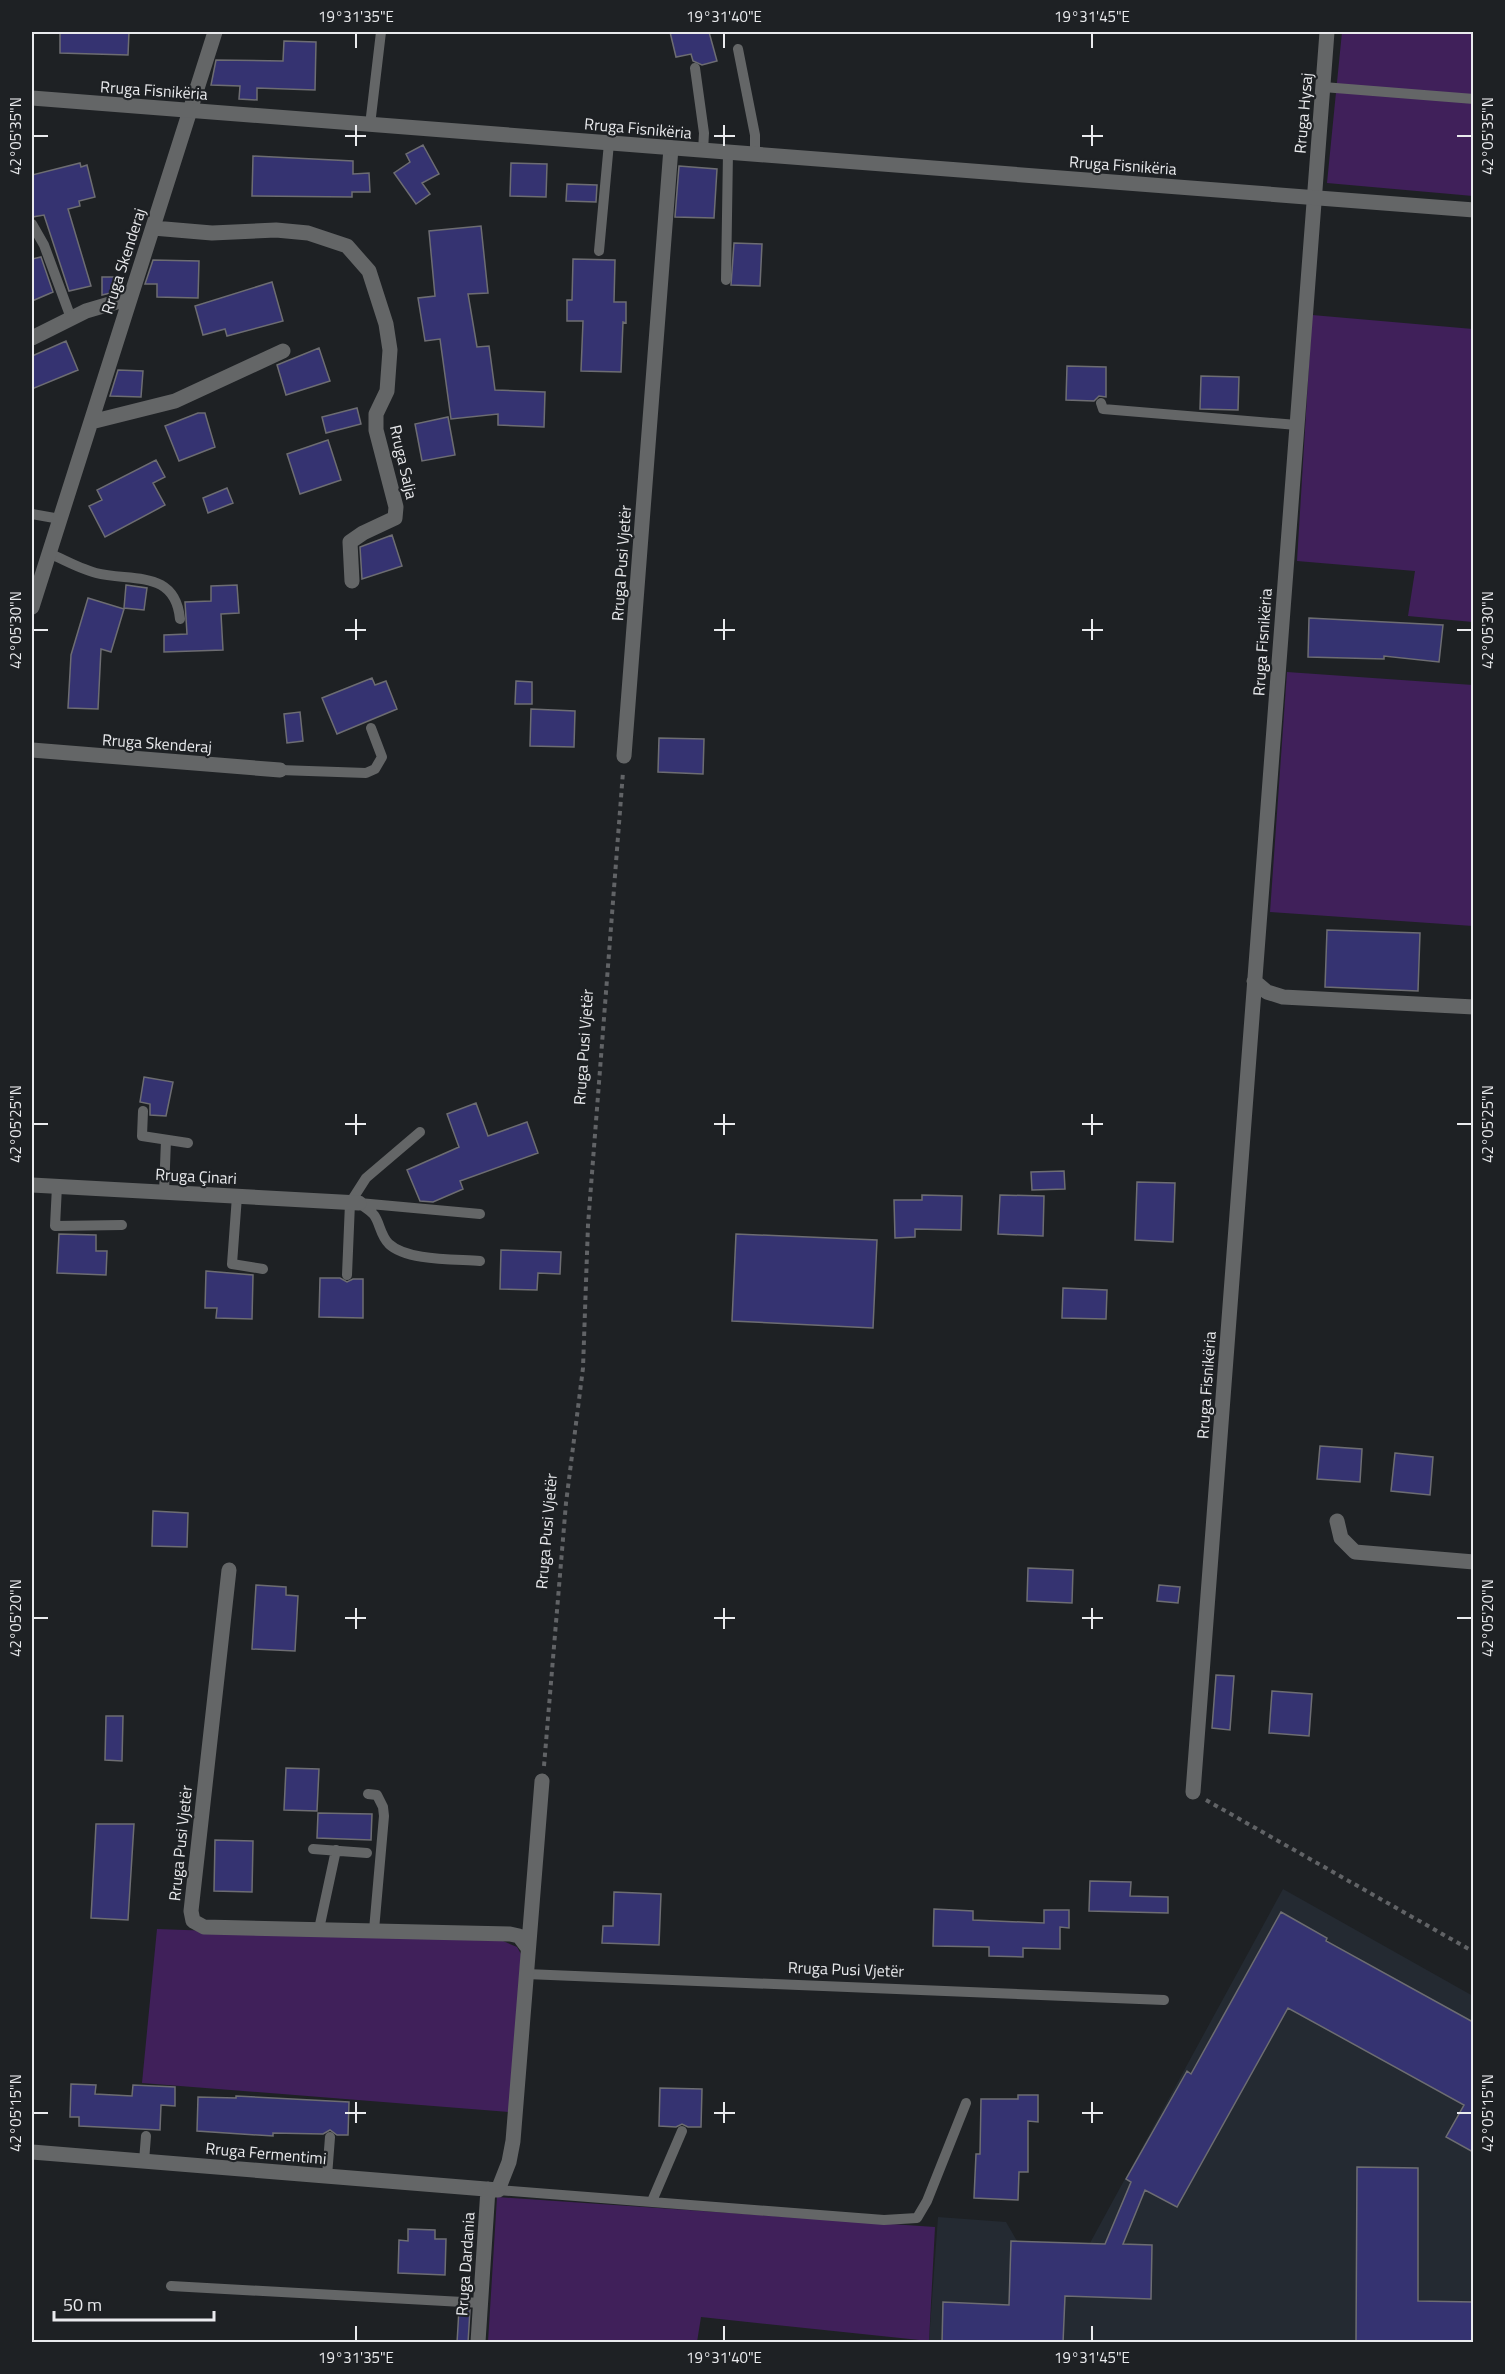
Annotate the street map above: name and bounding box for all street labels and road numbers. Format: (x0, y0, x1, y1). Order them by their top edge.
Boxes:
street label: Rruga Hysaj (1288, 72, 1318, 154)
street label: Rruga Fisnikëria (99, 74, 209, 106)
street label: Rruga Fisnikëria (583, 111, 693, 145)
street label: Rruga Fisnikëria (1068, 149, 1178, 181)
street label: Rruga Skenderaj (95, 205, 151, 317)
street label: Rruga Salja (384, 422, 424, 502)
street label: Rruga Pusi Vjetër (605, 504, 637, 622)
street label: Rruga Fisnikëria (1246, 587, 1278, 697)
street label: Rruga Skenderaj (101, 727, 213, 759)
street label: Rruga Pusi Vjetër (567, 988, 599, 1106)
street label: Rruga Çinari (155, 1162, 237, 1190)
street label: Rruga Fisnikëria (1190, 1330, 1222, 1440)
street label: Rruga Pusi Vjetër (529, 1472, 563, 1590)
street label: Rruga Pusi Vjetër (162, 1784, 198, 1902)
street label: Rruga Pusi Vjetër (788, 1955, 905, 1983)
street label: Rruga Fermentimi (204, 2136, 328, 2170)
street label: Rruga Dardania (449, 2211, 481, 2317)

